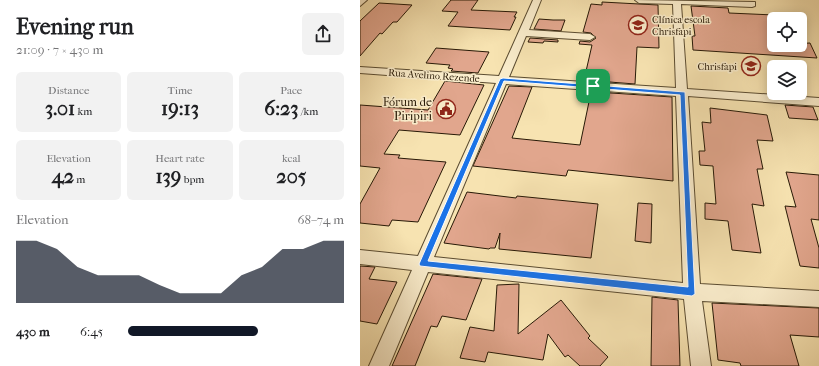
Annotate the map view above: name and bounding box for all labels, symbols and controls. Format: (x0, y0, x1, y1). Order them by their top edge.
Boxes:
map controls (767, 12, 807, 100)
button: locate (767, 12, 807, 52)
button: share (302, 13, 344, 55)
text: Evening run (16, 14, 134, 40)
school or university icon: Clínica escola Chrisfapi (627, 14, 649, 36)
place label: Clínica escola Chrisfapi (652, 14, 710, 38)
text: 21:09 · 7 × 430 m (16, 42, 103, 57)
school or university icon: Chrisfapi (740, 55, 762, 77)
button: layers (767, 60, 807, 100)
place label: Chrisfapi (697, 61, 737, 73)
street label: Rua Avelino Rezende (388, 67, 480, 85)
pin (576, 69, 610, 103)
icon: arrive (582, 75, 604, 97)
text: Distance (48, 84, 89, 97)
text: Time (167, 84, 192, 97)
text: Pace (280, 84, 302, 97)
place label: Fórum de Piripiri (383, 95, 432, 123)
text: 3.01 (45, 97, 75, 120)
text: 19:13 (161, 97, 199, 120)
text: 6:23 (264, 97, 298, 120)
public building icon: Fórum de Piripiri (435, 98, 457, 120)
text: km (75, 105, 92, 118)
text: /km (298, 105, 318, 118)
text: Elevation (46, 152, 91, 165)
text: Heart rate (155, 152, 205, 165)
text: kcal (282, 152, 301, 165)
text: 42 (52, 165, 74, 188)
text: 139 (155, 165, 181, 188)
text: 205 (276, 165, 306, 188)
text: m (74, 173, 85, 186)
text: bpm (181, 173, 205, 186)
text: Elevation (16, 212, 69, 227)
text: 68–74 m (298, 212, 344, 227)
text: 430 m (16, 324, 50, 339)
text: 6:45 (80, 324, 103, 339)

